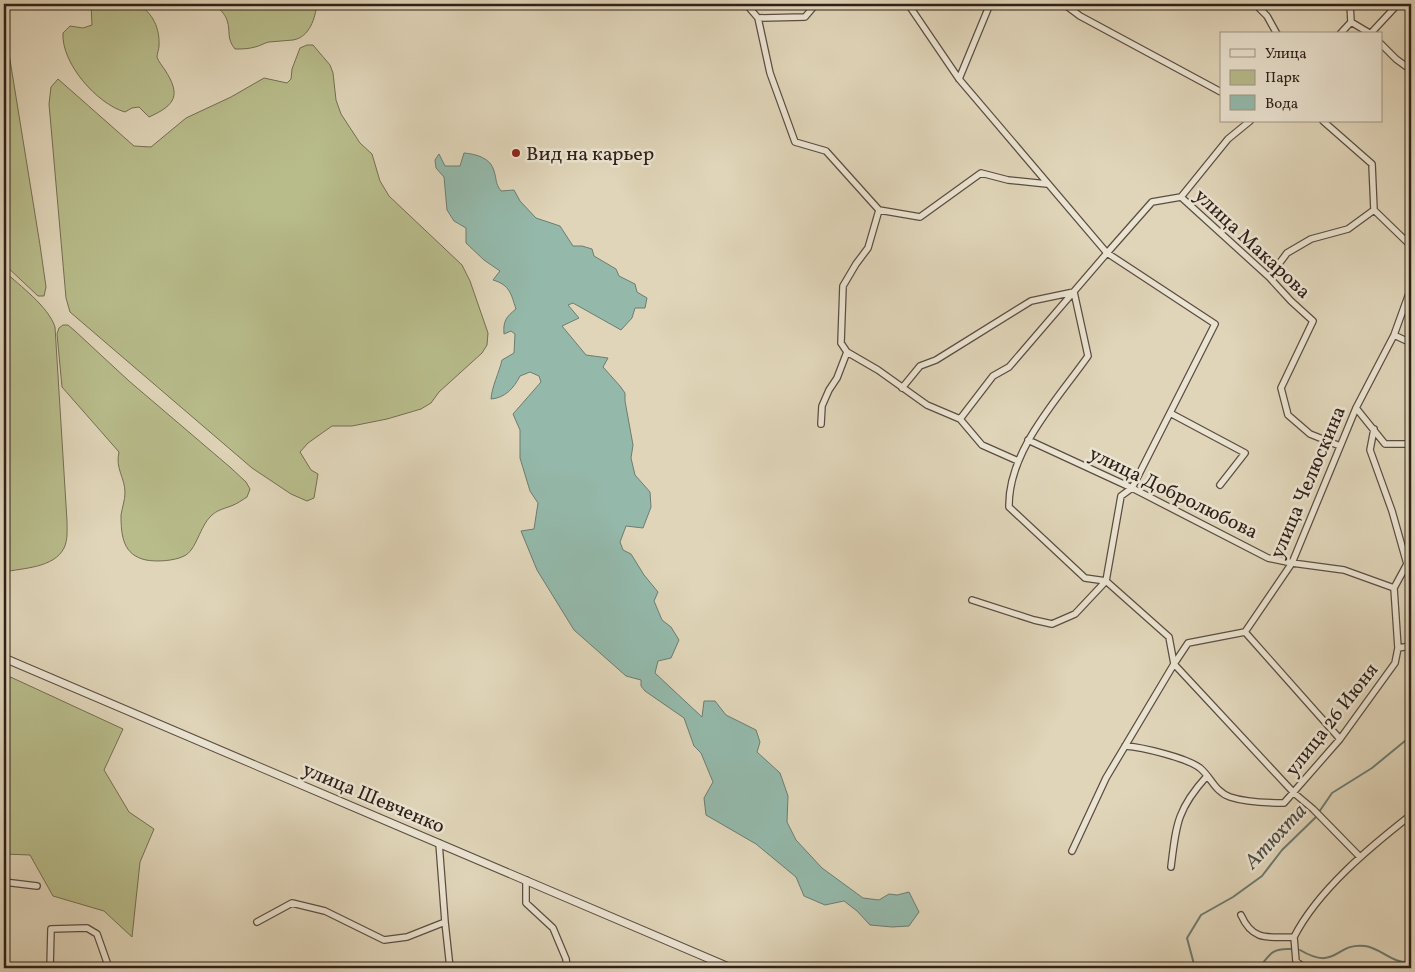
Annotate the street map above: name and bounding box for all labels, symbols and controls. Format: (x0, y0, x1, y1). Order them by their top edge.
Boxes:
legend (1220, 32, 1382, 122)
text: Улица (1265, 44, 1307, 65)
text: Парк (1265, 68, 1300, 89)
text: Вода (1265, 94, 1298, 115)
place label: Вид на карьер (526, 141, 654, 169)
marker: Вид на карьер (510, 147, 522, 159)
street label: улица Макарова (1187, 183, 1316, 306)
street label: улица Челюскина (1264, 402, 1354, 563)
street label: улица Добролюбова (1084, 441, 1262, 547)
street label: улица 26 Июня (1279, 658, 1386, 783)
street label: улица Шевченко (298, 756, 449, 841)
water label: Атюхта (1238, 798, 1314, 877)

